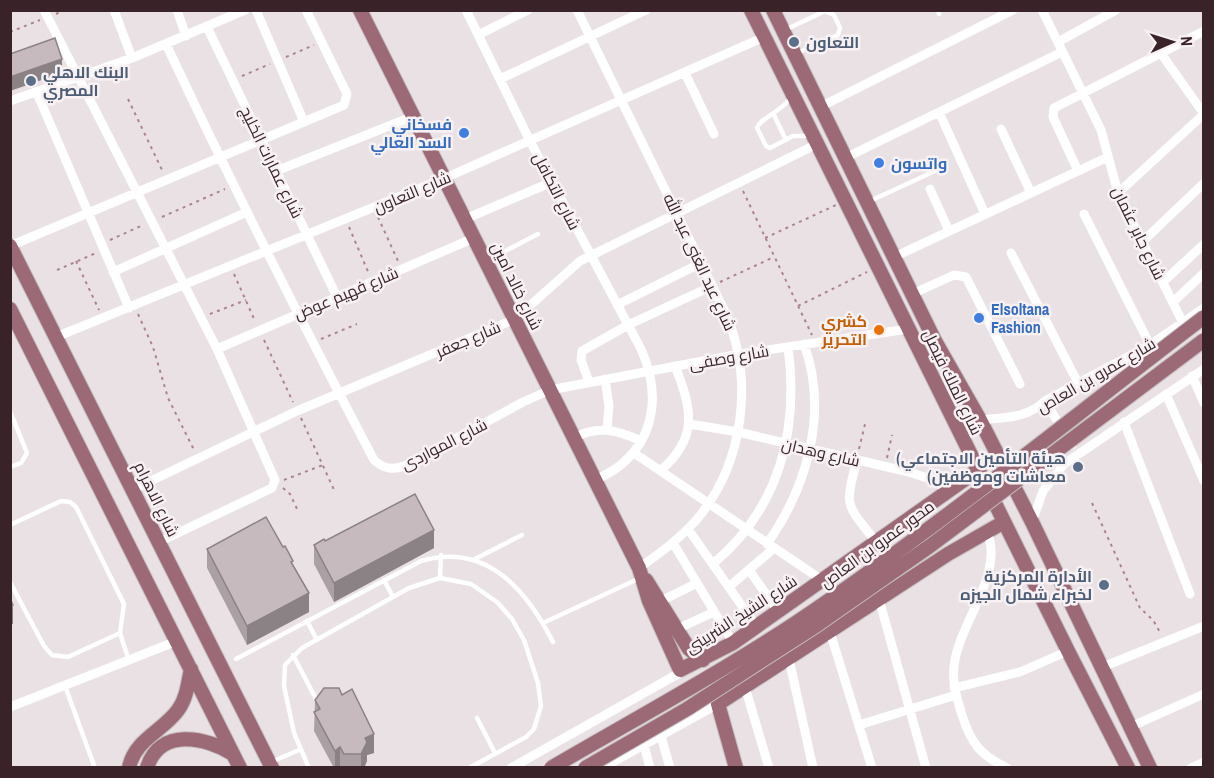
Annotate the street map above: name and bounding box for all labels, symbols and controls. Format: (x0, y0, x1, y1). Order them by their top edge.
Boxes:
north arrow (1142, 12, 1202, 72)
place label: التعاون (806, 31, 859, 53)
marker: التعاون (787, 35, 801, 49)
text: N (1176, 36, 1198, 47)
place label: البنك الاهلي المصري (43, 61, 129, 103)
marker: البنك الاهلي المصري (24, 74, 38, 88)
street label: شارع عمارات الخليج (234, 102, 309, 222)
place label: فسخاني السد العالي (370, 113, 452, 155)
marker: فسخاني السد العالي (457, 126, 471, 140)
street label: شارع التكافل (527, 148, 586, 234)
place label: واتسون (891, 152, 947, 174)
marker: واتسون (872, 156, 886, 170)
street label: شارع التعاون (370, 166, 455, 219)
street label: شارع جابر عثمان (1106, 183, 1171, 284)
street label: شارع عبد الغنى عبد الله (658, 190, 741, 335)
street label: شارع خالد امين (485, 238, 548, 334)
street label: شارع فهيم عوض (290, 261, 402, 326)
place label: Elsoltana Fashion (991, 298, 1050, 338)
place label: كشري التحرير (821, 310, 867, 350)
marker: Elsoltana Fashion (972, 311, 986, 325)
street label: شارع جعفر (431, 315, 504, 364)
marker: كشري التحرير (872, 323, 886, 337)
street label: شارع الملك فيصل (917, 325, 988, 439)
street label: شارع عمرو بن العاص (1033, 332, 1160, 419)
street label: شارع وصفى (687, 339, 771, 376)
street label: شارع المواردى (397, 413, 491, 476)
street label: شارع وهدان (780, 432, 862, 473)
place label: (هيئة التأمين الاجتماعي (معاشات وموظفين (896, 447, 1066, 487)
street label: شارع الاهرام (128, 458, 185, 541)
marker: (هيئة التأمين الاجتماعي (معاشات وموظفين (1071, 460, 1085, 474)
street label: محور عمرو بن العاص (815, 495, 939, 593)
place label: الأدارة المركزية لخبراء شمال الجيزه (960, 565, 1092, 605)
street label: شارع الشيخ الشربينى (681, 570, 802, 659)
marker: الأدارة المركزية لخبراء شمال الجيزه (1097, 578, 1111, 592)

